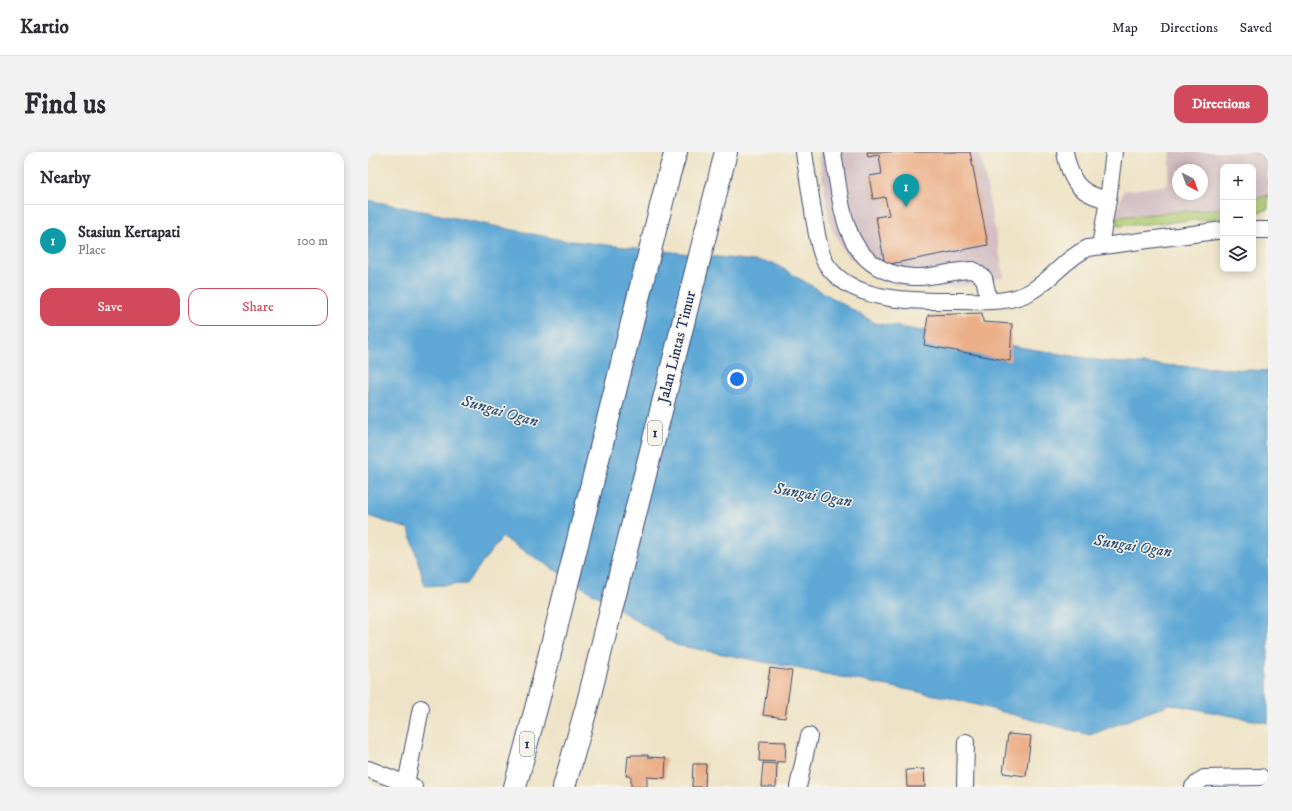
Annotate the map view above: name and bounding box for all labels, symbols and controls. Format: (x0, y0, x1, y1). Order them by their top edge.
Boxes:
text: Kartio (20, 16, 69, 39)
text: Map (1112, 19, 1138, 37)
text: Directions (1160, 19, 1218, 37)
text: Saved (1240, 19, 1272, 37)
button: Directions (1174, 85, 1268, 123)
text: Find us (24, 87, 106, 122)
north arrow (1172, 164, 1208, 200)
map controls (1220, 164, 1256, 272)
button: + (1220, 164, 1256, 200)
text: Nearby (40, 167, 90, 189)
pin: 1 (893, 174, 919, 207)
button: − (1220, 200, 1256, 236)
text: Stasiun Kertapati (78, 223, 180, 242)
text: 1 (51, 233, 55, 249)
text: 100 m (297, 233, 328, 249)
button: layers (1220, 236, 1256, 272)
text: Place (78, 242, 106, 258)
button: Save (40, 288, 180, 326)
button: Share (188, 288, 328, 326)
street label: Jalan Lintas Timur (653, 289, 700, 407)
your location (727, 369, 747, 389)
water label: Sungai Ogan (458, 390, 541, 431)
road number: 1 (648, 421, 662, 445)
water label: Sungai Ogan (772, 478, 854, 512)
water label: Sungai Ogan (1092, 530, 1173, 562)
road number: 1 (520, 732, 534, 756)

